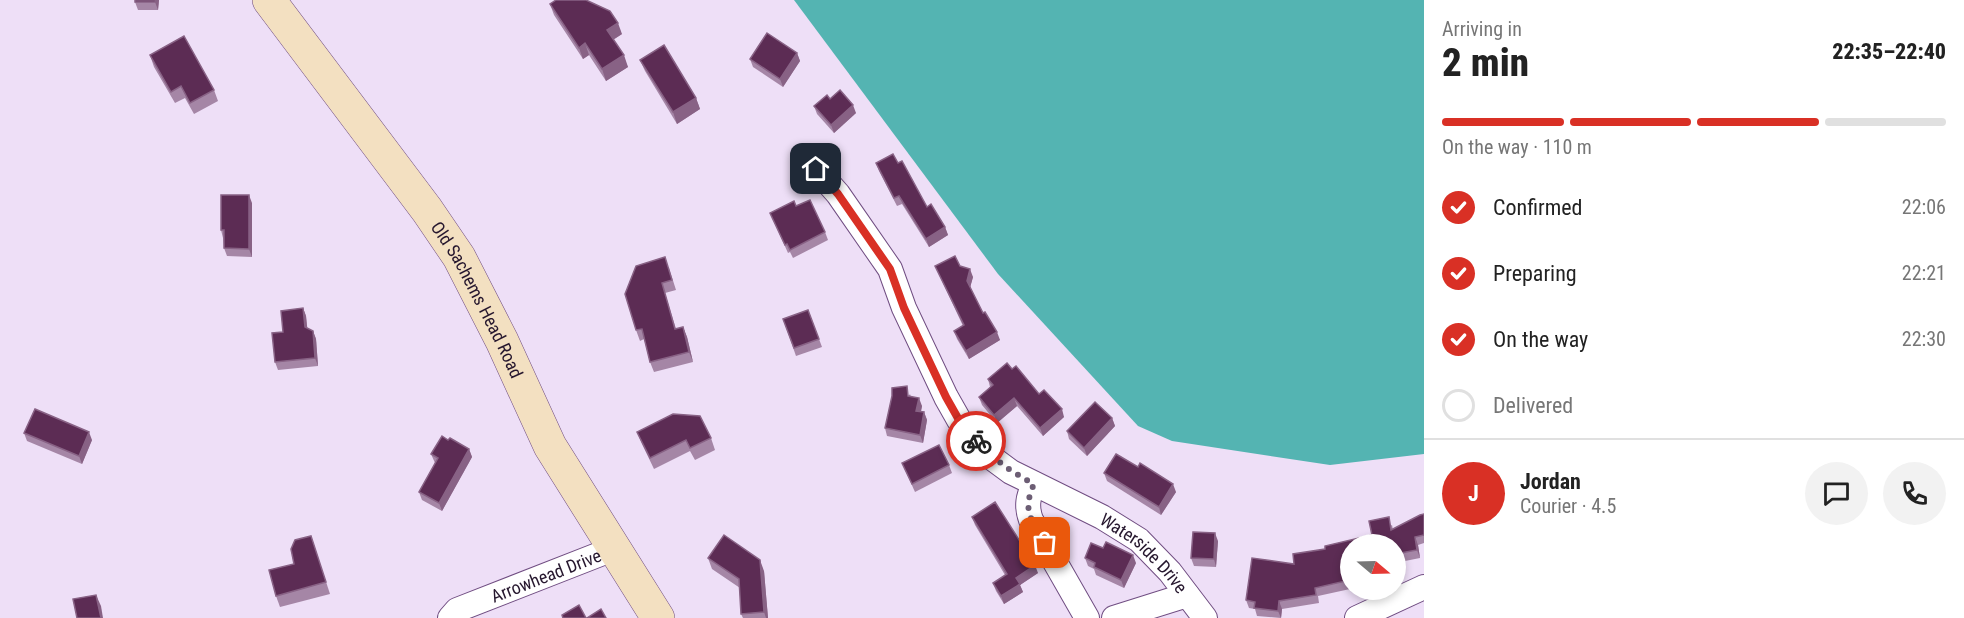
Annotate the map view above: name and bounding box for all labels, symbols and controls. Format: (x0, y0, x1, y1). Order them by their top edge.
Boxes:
text: Arriving in (1442, 17, 1522, 41)
text: 22:35–22:40 (1832, 39, 1946, 64)
text: 2 min (1442, 40, 1529, 86)
text: On the way · 110 m (1442, 135, 1592, 159)
pin (790, 143, 841, 194)
icon: home (799, 152, 832, 185)
icon: check (1442, 191, 1475, 224)
text: Confirmed (1493, 195, 1582, 220)
text: 22:06 (1902, 195, 1946, 219)
street label: Old Sachems Head Road (427, 217, 528, 381)
icon: check (1442, 257, 1475, 290)
text: Preparing (1493, 261, 1577, 286)
text: 22:21 (1902, 261, 1946, 285)
icon: check (1442, 323, 1475, 356)
text: On the way (1493, 327, 1588, 352)
text: 22:30 (1902, 327, 1946, 351)
text: Delivered (1493, 393, 1573, 418)
courier (946, 411, 1006, 471)
icon: bike (960, 425, 993, 458)
button: chat (1805, 462, 1868, 525)
button: phone (1883, 462, 1946, 525)
text: Jordan (1520, 469, 1581, 494)
text: J (1468, 481, 1479, 506)
text: Courier · 4.5 (1520, 494, 1616, 518)
street label: Waterside Drive (1097, 508, 1192, 597)
pin (1019, 517, 1070, 568)
icon: bag (1028, 526, 1061, 559)
north arrow (1340, 534, 1406, 600)
map controls (1340, 534, 1406, 600)
street label: Arrowhead Drive (488, 544, 604, 606)

